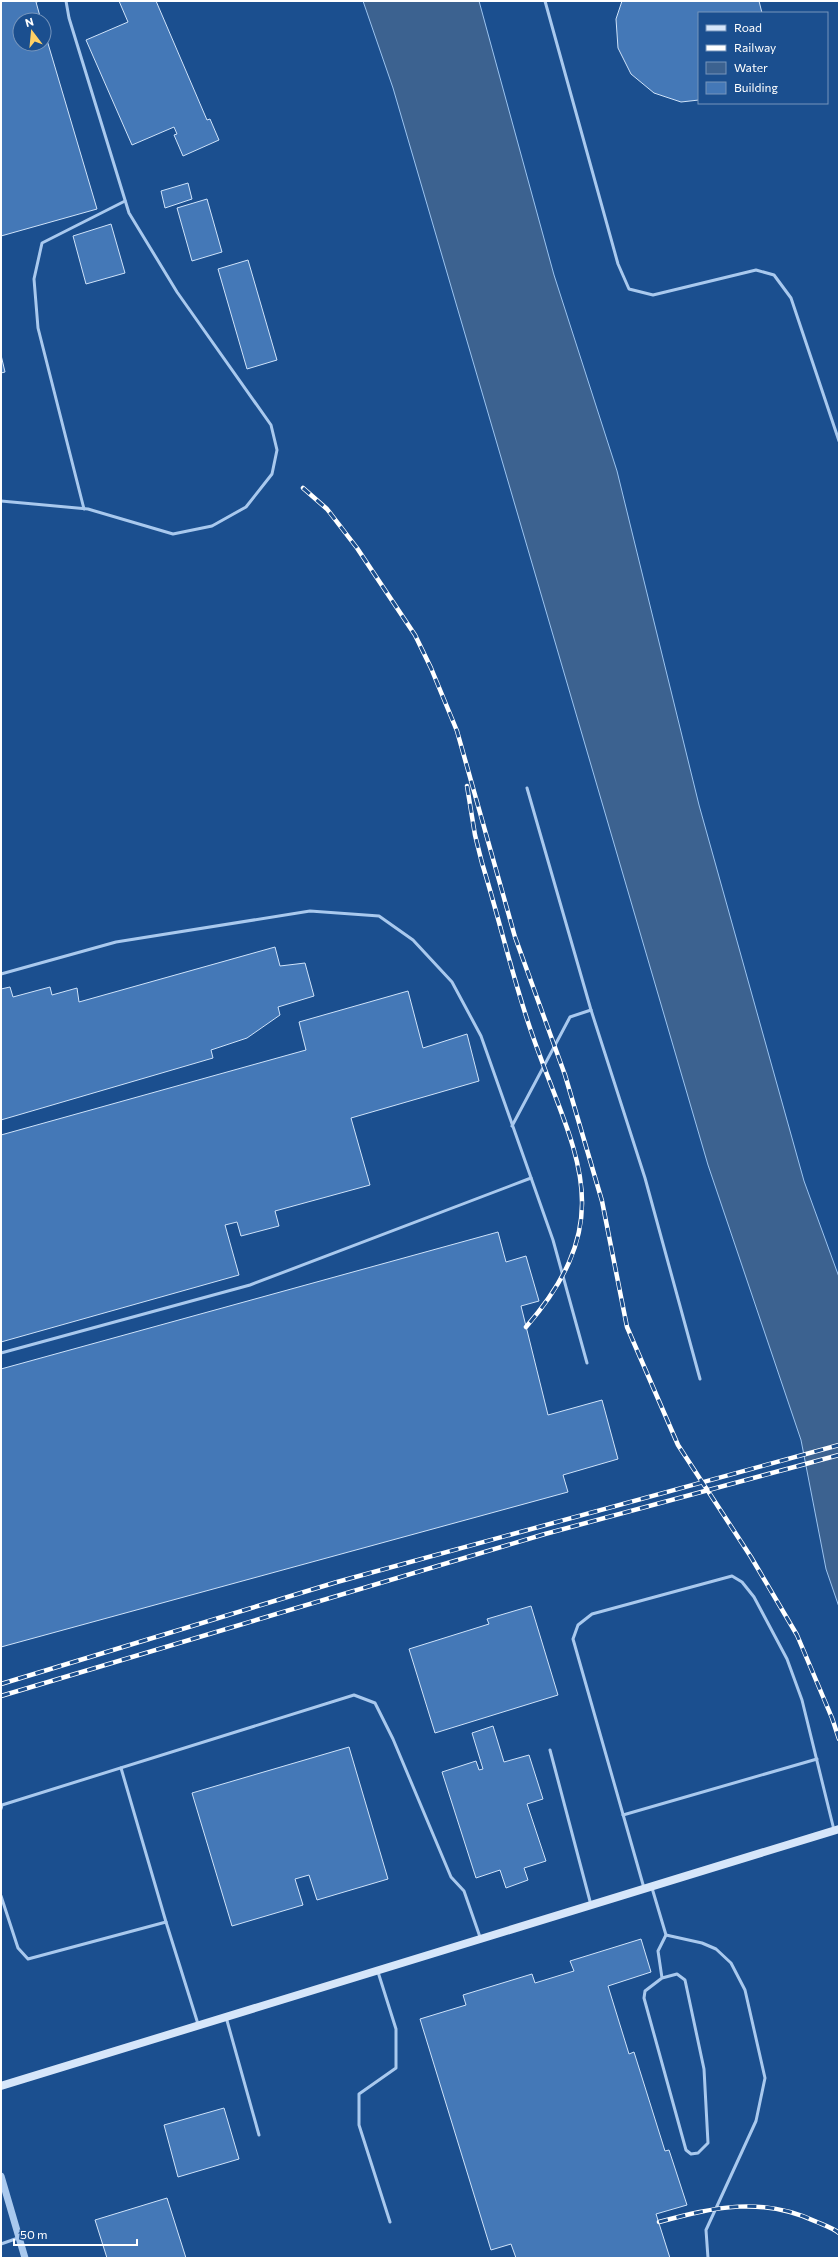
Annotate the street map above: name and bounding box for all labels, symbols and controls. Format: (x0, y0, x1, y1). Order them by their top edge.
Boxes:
north arrow (12, 12, 52, 52)
legend (698, 12, 828, 104)
text: N (23, 15, 35, 29)
text: Road (734, 20, 762, 34)
text: Railway (734, 40, 776, 54)
text: Water (734, 60, 768, 74)
text: Building (734, 80, 778, 94)
scale bar (14, 2221, 137, 2247)
text: 50 m (20, 2227, 48, 2241)

